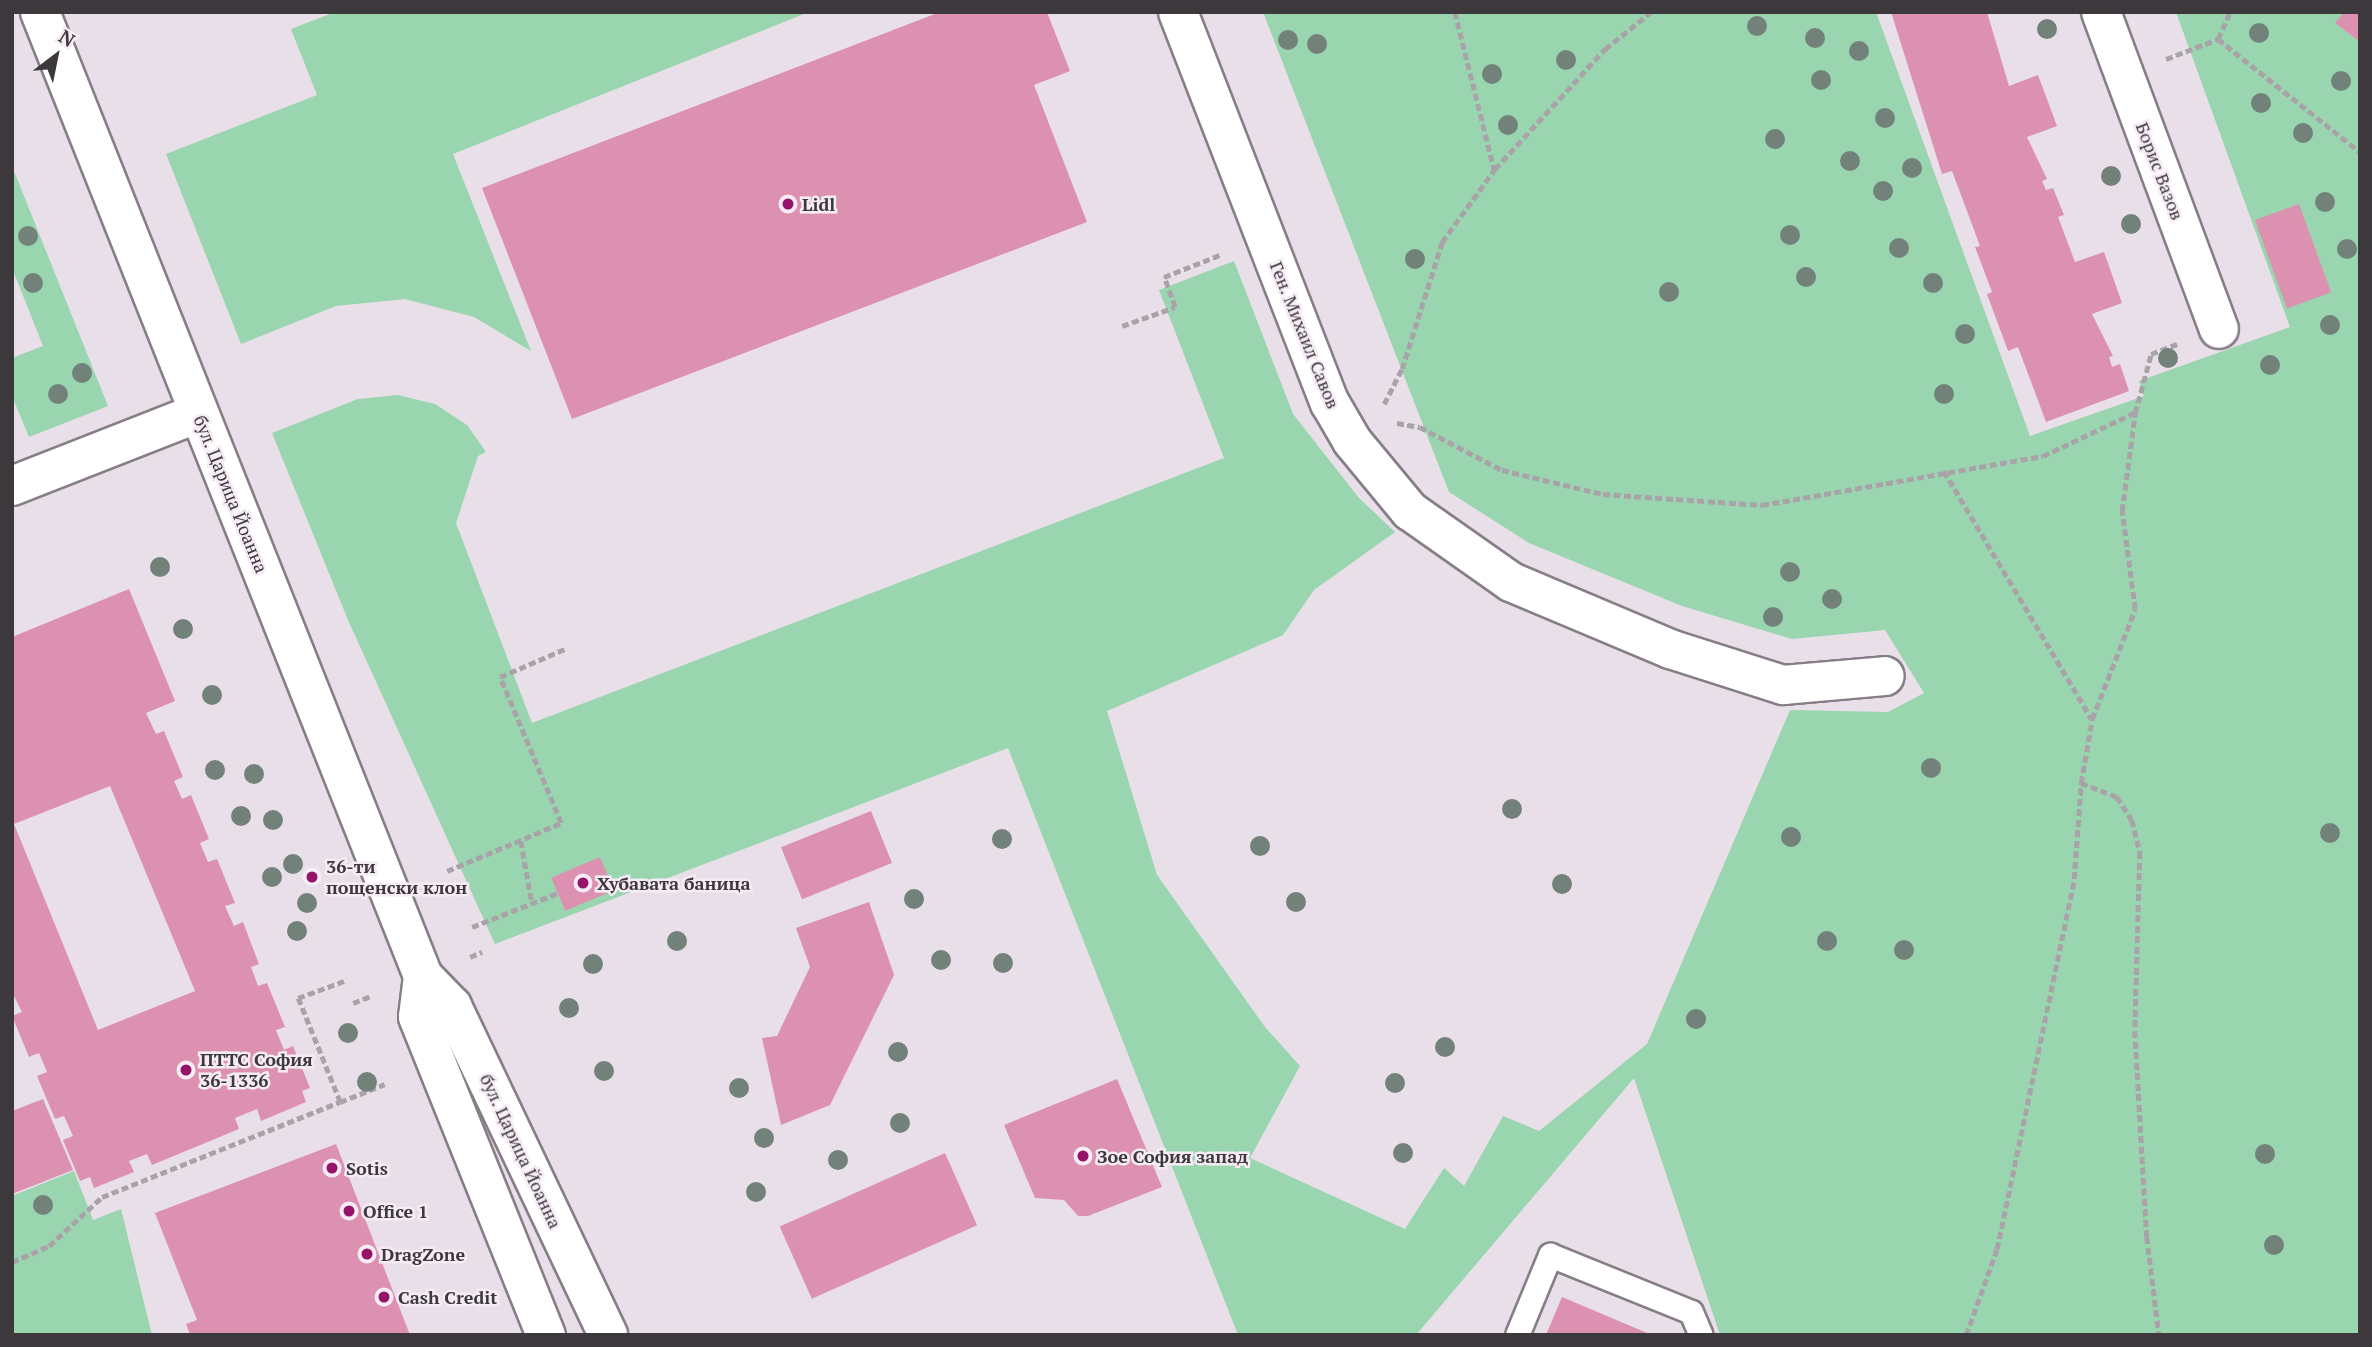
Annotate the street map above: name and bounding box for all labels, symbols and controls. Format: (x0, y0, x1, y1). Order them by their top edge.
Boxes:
north arrow (21, 21, 91, 91)
text: N (55, 23, 80, 52)
street label: Борис Вазов (2131, 119, 2189, 223)
place label: Lidl (802, 193, 835, 215)
marker: Lidl (780, 196, 796, 212)
street label: Ген. Михаил Савов (1265, 258, 1345, 412)
street label: бул. Царица Йоанна (189, 412, 273, 576)
place label: 36-ти пощенски клон (326, 856, 467, 898)
marker: 36-ти пощенски клон (304, 869, 320, 885)
place label: Хубавата баница (597, 872, 751, 894)
marker: Хубавата баница (575, 875, 591, 891)
place label: ПТТС София 36-1336 (200, 1049, 313, 1092)
marker: ПТТС София 36-1336 (178, 1062, 194, 1078)
street label: бул. Царица Йоанна (476, 1070, 566, 1232)
place label: Зое София запад (1097, 1145, 1248, 1167)
marker: Зое София запад (1075, 1148, 1091, 1164)
place label: Sotis (346, 1157, 388, 1179)
marker: Sotis (324, 1160, 340, 1176)
place label: Office 1 (363, 1200, 428, 1222)
marker: Office 1 (341, 1203, 357, 1219)
place label: DragZone (381, 1243, 465, 1265)
marker: DragZone (359, 1246, 375, 1262)
place label: Cash Credit (398, 1286, 497, 1308)
marker: Cash Credit (376, 1289, 392, 1305)

